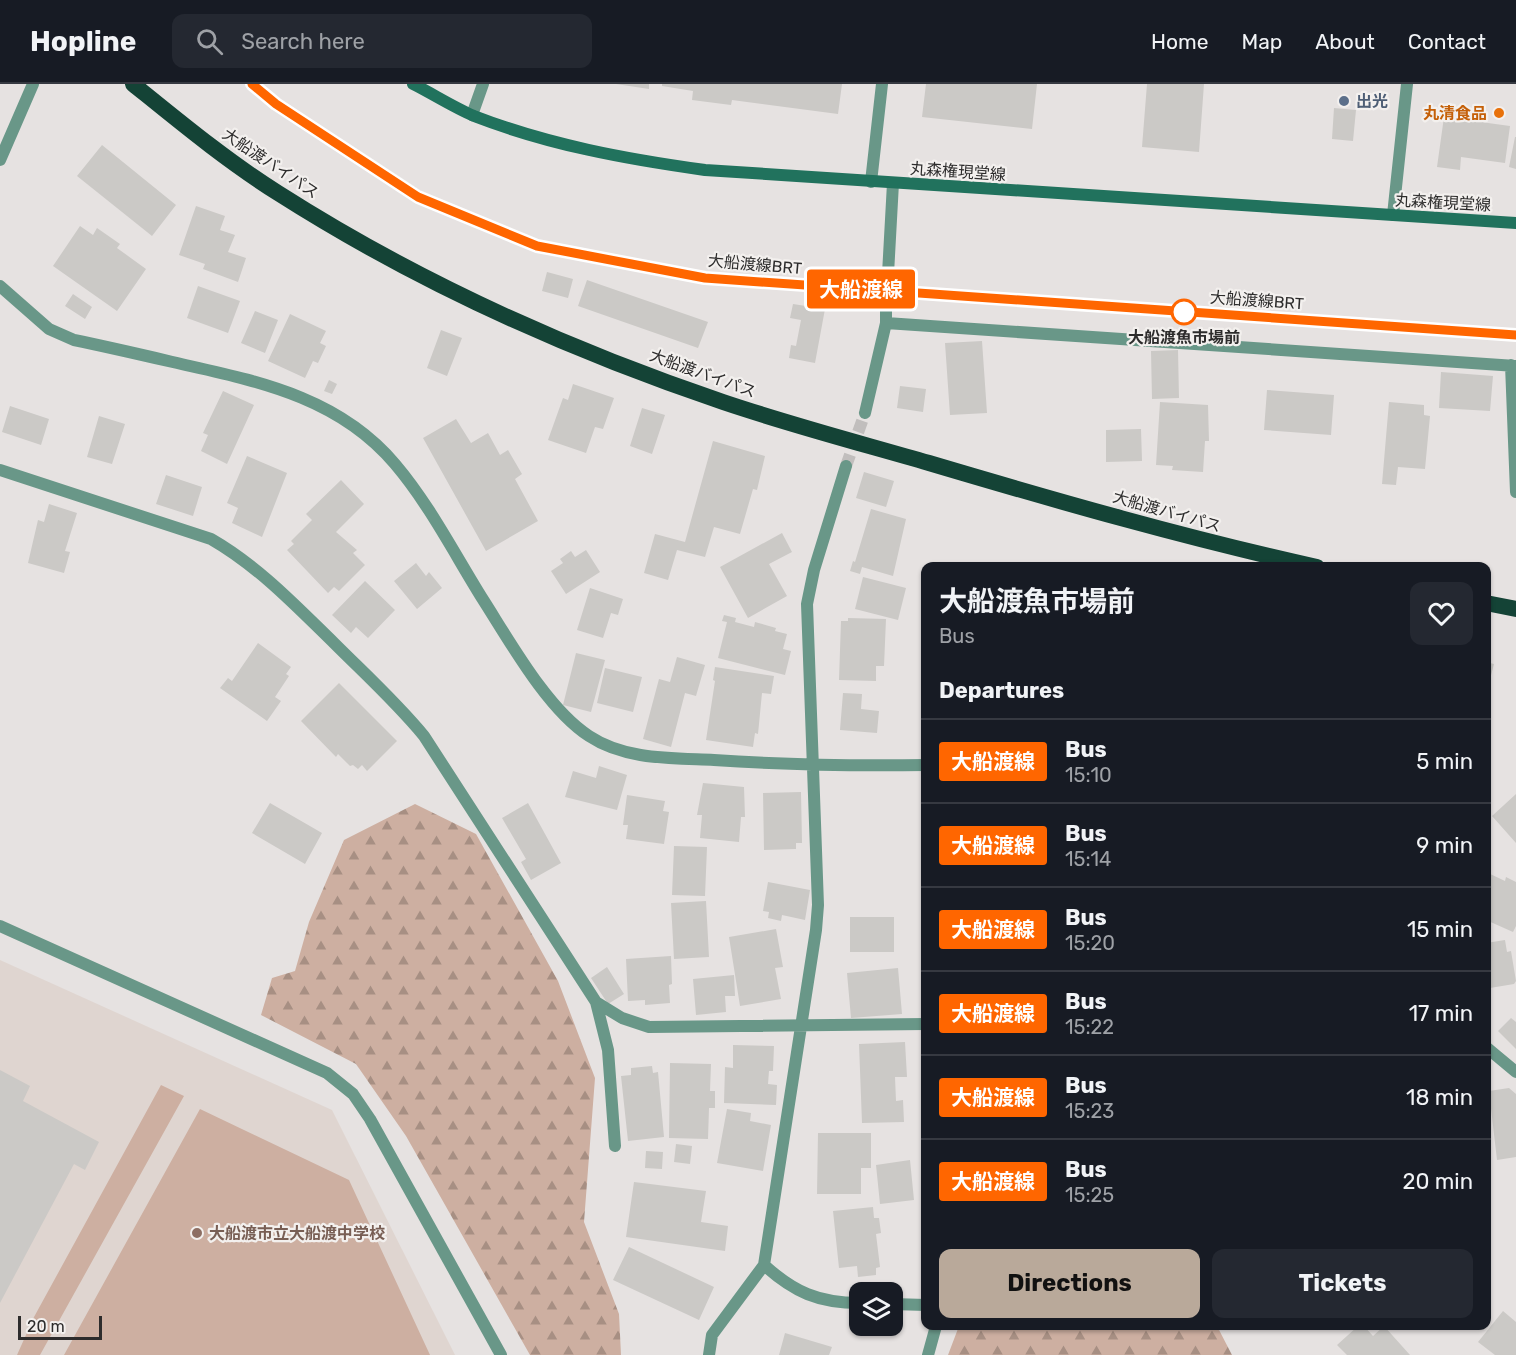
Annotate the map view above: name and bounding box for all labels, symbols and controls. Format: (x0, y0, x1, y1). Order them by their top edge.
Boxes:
search box (172, 14, 592, 68)
text: Hopline (30, 25, 136, 58)
icon: search (193, 25, 226, 58)
text: Search here (241, 28, 365, 55)
text: Home (1151, 29, 1208, 54)
text: Map (1241, 29, 1282, 54)
text: About (1315, 29, 1375, 54)
text: Contact (1408, 29, 1486, 54)
place label: 出光 (1356, 92, 1388, 111)
marker: 出光 (1337, 94, 1351, 108)
place label: 丸清食品 (1423, 104, 1487, 123)
marker: 丸清食品 (1492, 106, 1506, 120)
street label: 大船渡バイパス (219, 124, 322, 203)
street label: 丸森権現堂線 (909, 159, 1007, 184)
street label: 丸森権現堂線 (1395, 190, 1491, 214)
street label: 大船渡線BRT (707, 251, 803, 278)
line badge: 大船渡線 (819, 270, 903, 308)
text: 大船渡線 (819, 277, 903, 302)
street label: 大船渡線BRT (1209, 288, 1305, 313)
marker: 大船渡魚市場前 (1171, 299, 1197, 325)
place label: 大船渡魚市場前 (1128, 328, 1240, 347)
street label: 大船渡バイパス (647, 345, 759, 401)
street label: 大船渡バイパス (1111, 487, 1223, 536)
button: heart (1410, 582, 1473, 645)
text: 大船渡魚市場前 (939, 585, 1135, 618)
text: Bus (939, 624, 975, 648)
text: Departures (939, 677, 1064, 704)
text: Bus (1065, 736, 1107, 763)
text: 5 min (1416, 748, 1473, 775)
text: 大船渡線 (951, 749, 1035, 774)
text: 15:10 (1065, 763, 1112, 787)
text: Bus (1065, 820, 1107, 847)
text: 9 min (1416, 832, 1473, 859)
text: 大船渡線 (951, 833, 1035, 858)
text: 15:14 (1065, 847, 1112, 871)
text: Bus (1065, 904, 1107, 931)
text: 15 min (1407, 916, 1473, 943)
text: 大船渡線 (951, 917, 1035, 942)
text: 15:20 (1065, 931, 1115, 955)
text: Bus (1065, 988, 1107, 1015)
text: 17 min (1409, 1000, 1473, 1027)
text: 大船渡線 (951, 1001, 1035, 1026)
text: 15:22 (1065, 1015, 1114, 1039)
text: Bus (1065, 1072, 1107, 1099)
text: 18 min (1406, 1084, 1473, 1111)
text: 大船渡線 (951, 1085, 1035, 1110)
text: 15:23 (1065, 1099, 1114, 1123)
text: Bus (1065, 1156, 1107, 1183)
text: 20 min (1403, 1168, 1473, 1195)
text: 大船渡線 (951, 1169, 1035, 1194)
text: 15:25 (1065, 1183, 1114, 1207)
place label: 大船渡市立大船渡中学校 (209, 1224, 385, 1243)
marker: 大船渡市立大船渡中学校 (190, 1226, 204, 1240)
button: Directions (939, 1249, 1200, 1318)
button: Tickets (1212, 1249, 1473, 1318)
map controls (849, 1282, 903, 1336)
button: layers (849, 1282, 903, 1336)
scale bar (18, 1313, 102, 1340)
text: 20 m (27, 1317, 65, 1336)

